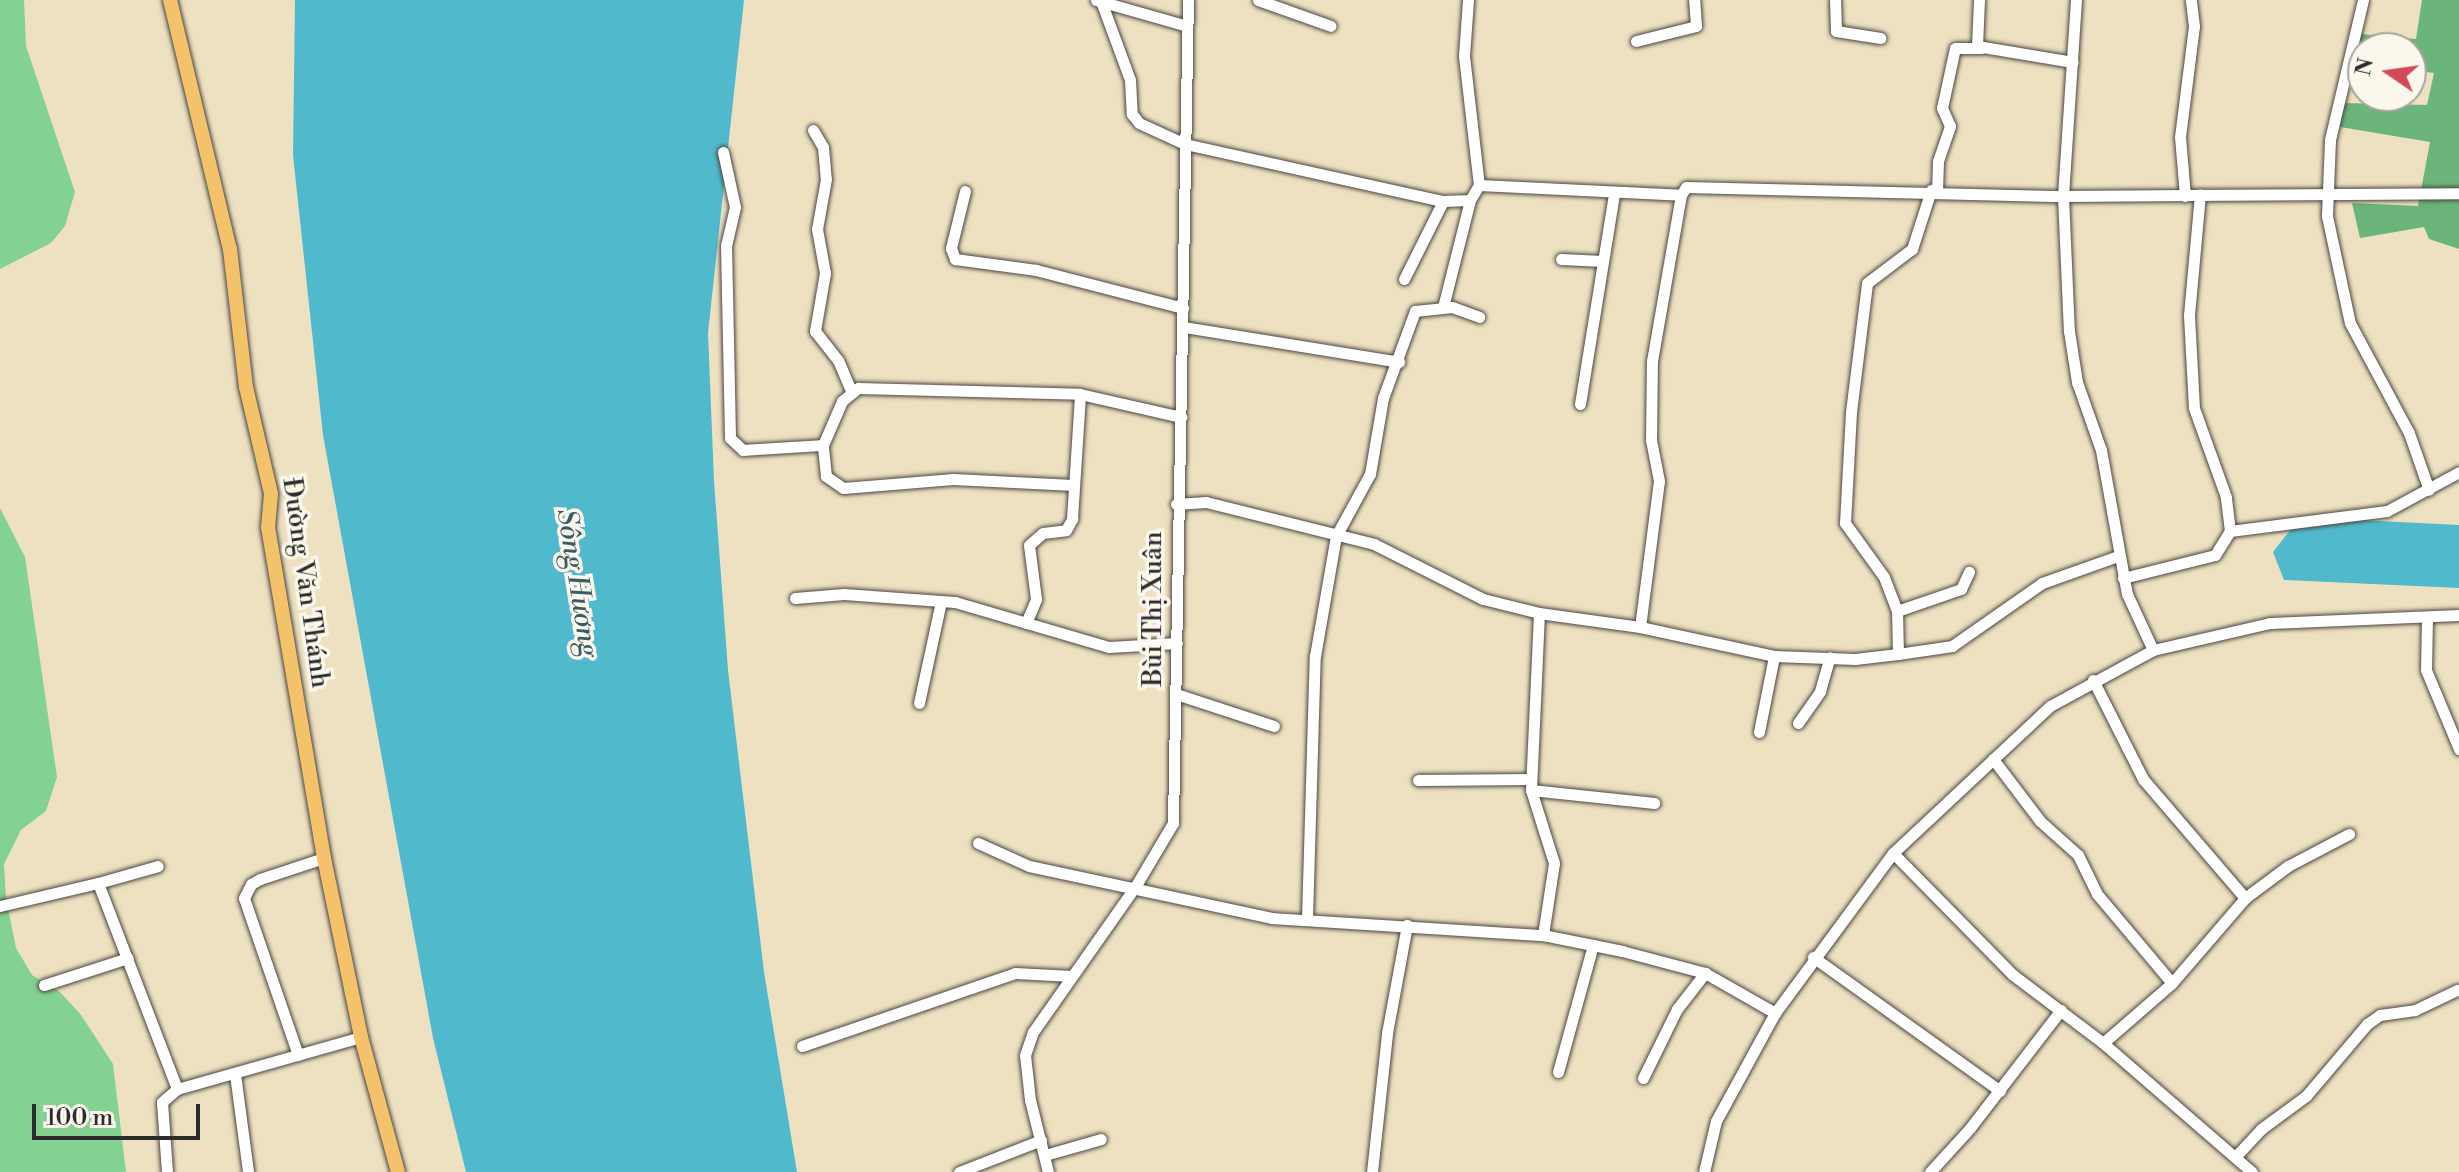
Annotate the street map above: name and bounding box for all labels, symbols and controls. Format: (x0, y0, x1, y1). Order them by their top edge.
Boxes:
north arrow (2347, 32, 2427, 112)
text: N (2350, 55, 2380, 78)
street label: Đường Văn Thánh (275, 476, 335, 690)
water label: Sông Hương (549, 506, 605, 660)
street label: Bùi Thị Xuân (1138, 531, 1170, 687)
scale bar (36, 1088, 204, 1138)
text: 100 m (46, 1103, 113, 1133)

